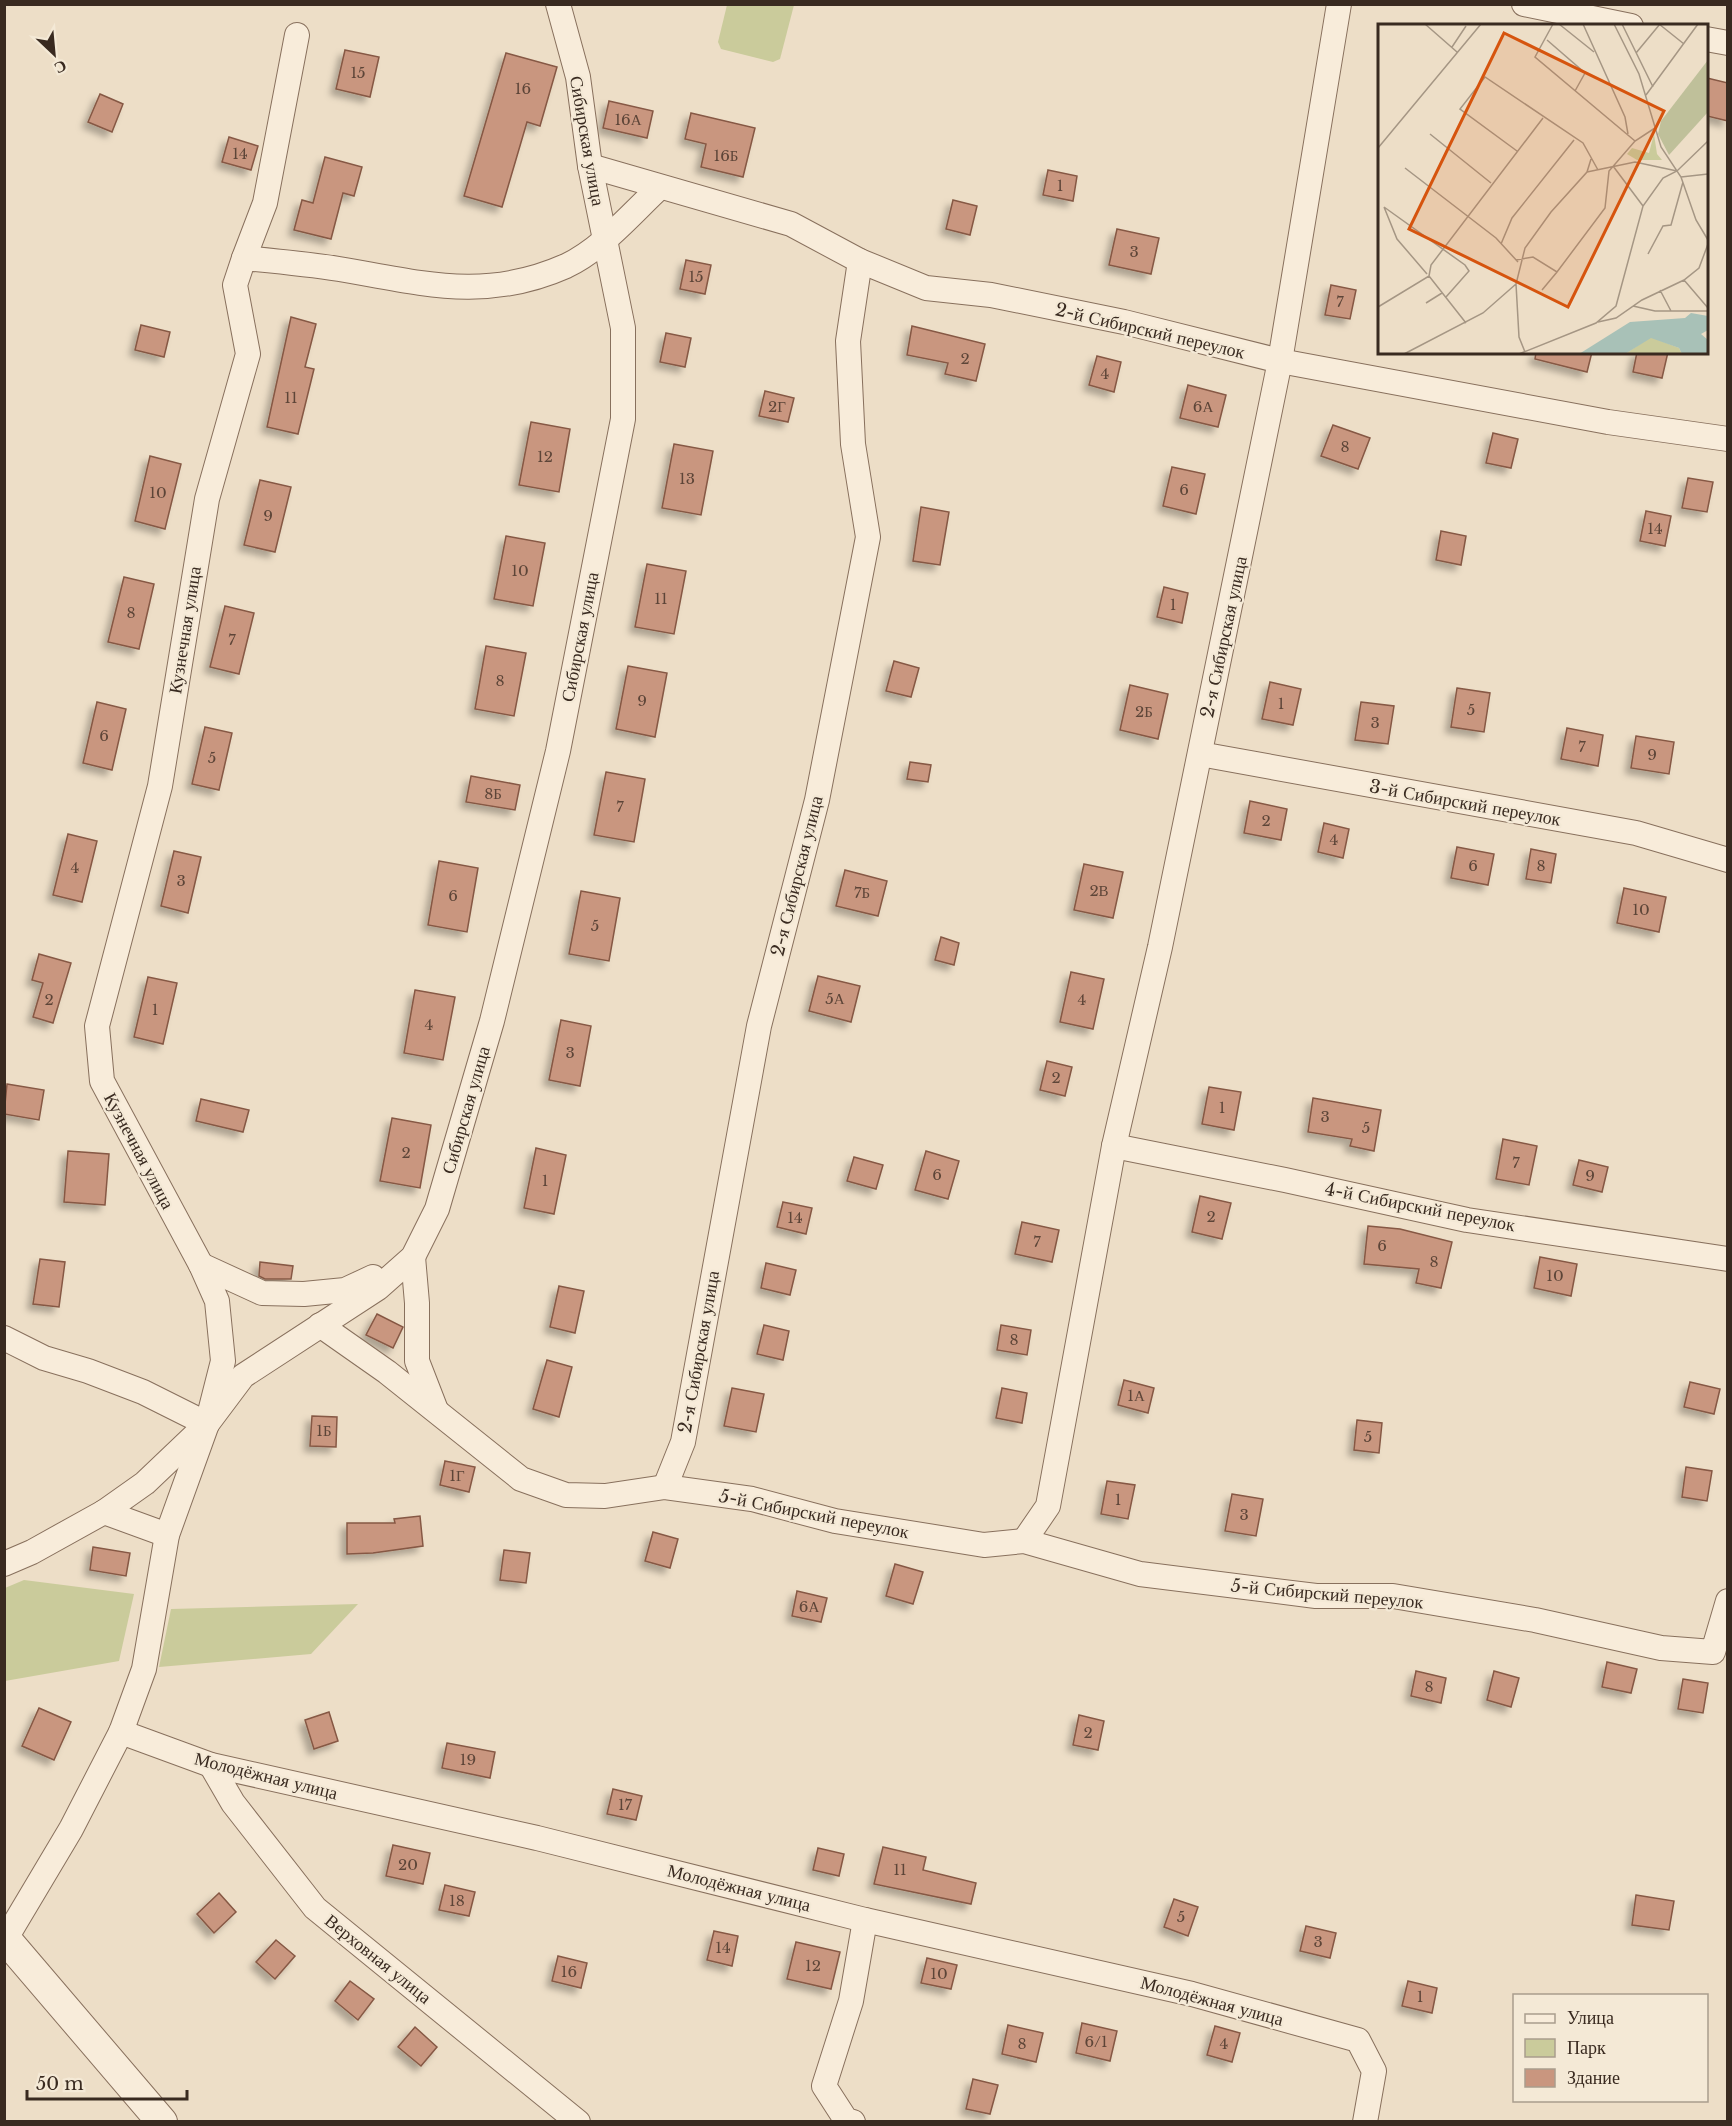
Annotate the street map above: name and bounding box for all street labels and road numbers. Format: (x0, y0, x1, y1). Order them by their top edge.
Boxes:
street label: Сибирская улица (565, 74, 609, 208)
street label: 2-й Сибирский переулок (1053, 298, 1247, 364)
street label: 2-я Сибирская улица (1196, 554, 1252, 720)
street label: Кузнечная улица (164, 565, 206, 695)
street label: Сибирская улица (557, 570, 603, 704)
street label: 3-й Сибирский переулок (1368, 775, 1563, 831)
street label: 2-я Сибирская улица (766, 793, 828, 959)
street label: Сибирская улица (437, 1044, 495, 1176)
street label: Кузнечная улица (99, 1089, 179, 1213)
street label: 4-й Сибирский переулок (1323, 1178, 1517, 1236)
street label: 2-я Сибирская улица (674, 1269, 724, 1435)
street label: 5-й Сибирский переулок (717, 1485, 911, 1543)
street label: 5-й Сибирский переулок (1230, 1575, 1424, 1613)
street label: Молодёжная улица (192, 1748, 340, 1804)
street label: Молодёжная улица (665, 1860, 813, 1916)
street label: Верховная улица (320, 1909, 436, 2009)
street label: Молодёжная улица (1138, 1971, 1286, 2031)

